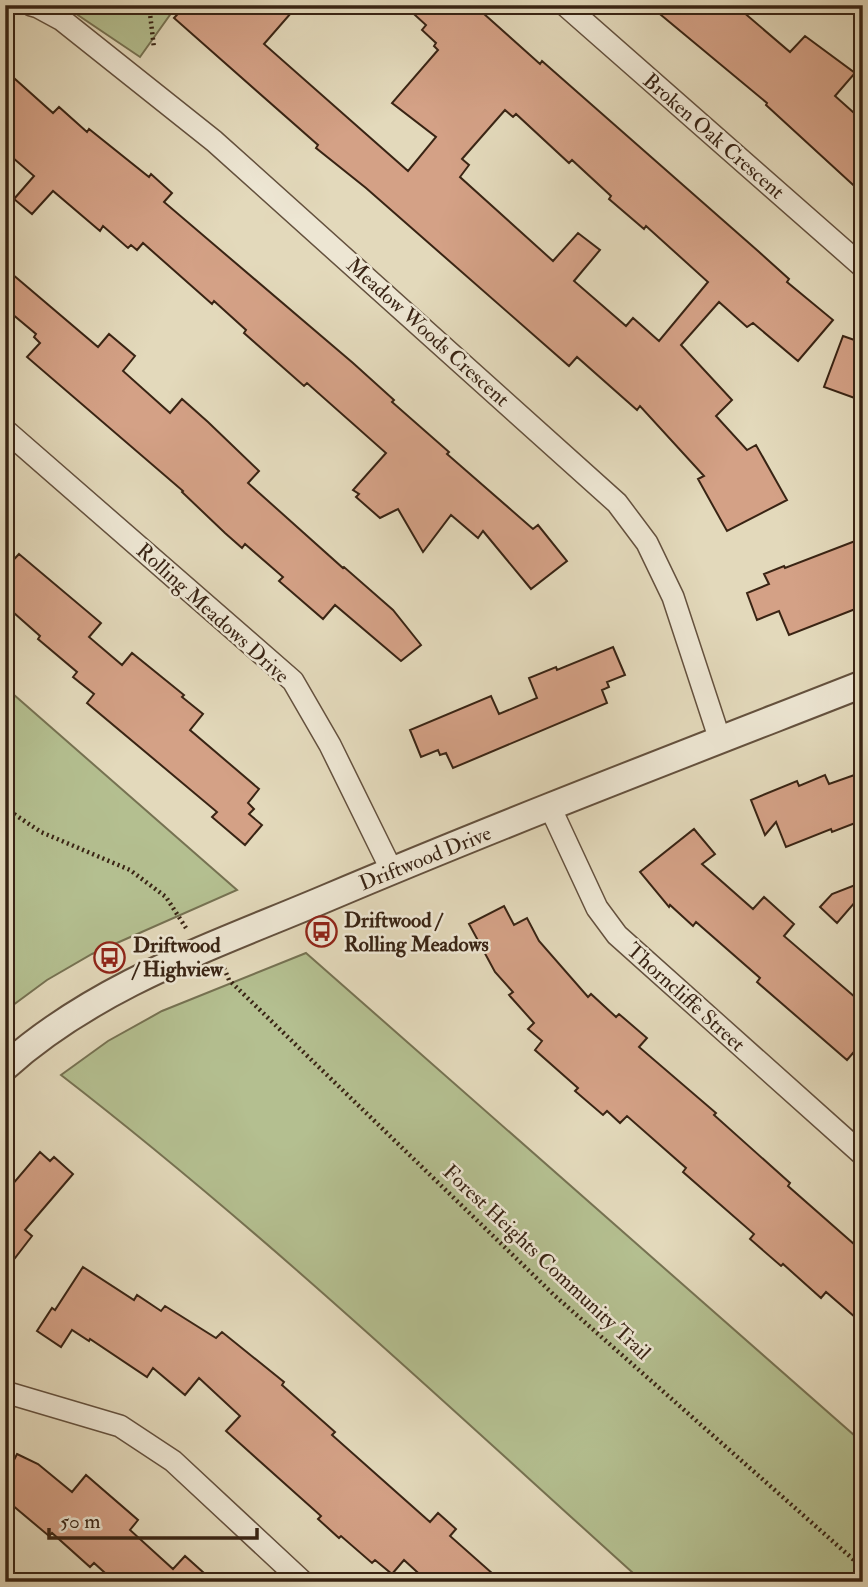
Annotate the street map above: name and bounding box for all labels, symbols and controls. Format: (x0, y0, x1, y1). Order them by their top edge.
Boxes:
street label: Broken Oak Crescent (637, 67, 790, 205)
street label: Meadow Woods Crescent (340, 252, 515, 413)
street label: Rolling Meadows Drive (130, 537, 295, 689)
street label: Driftwood Drive (355, 820, 495, 897)
place label: Driftwood / Rolling Meadows (344, 907, 489, 958)
bus stop icon: Driftwood / Rolling Meadows (304, 915, 338, 949)
place label: Driftwood / Highview (131, 932, 224, 983)
street label: Thorncliffe Street (621, 937, 751, 1058)
bus stop icon: Driftwood / Highview (93, 940, 127, 974)
street label: Forest Heights Community Trail (437, 1159, 657, 1366)
scale bar (49, 1496, 257, 1540)
text: 50 m (60, 1508, 101, 1535)

